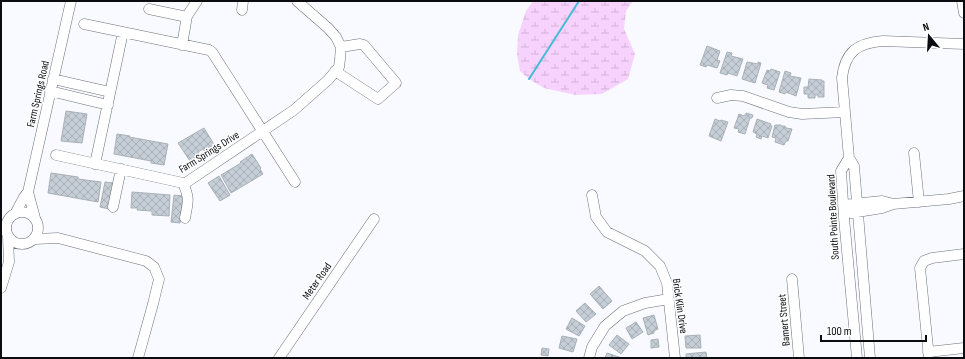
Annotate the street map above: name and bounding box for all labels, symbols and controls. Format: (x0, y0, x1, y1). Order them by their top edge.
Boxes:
north arrow (909, 16, 949, 56)
text: N (921, 20, 931, 34)
street label: Farm Springs Road (24, 59, 52, 128)
street label: Farm Springs Drive (176, 128, 242, 176)
street label: South Pointe Boulevard (824, 174, 842, 260)
street label: Meter Road (300, 260, 335, 302)
street label: Brick Klin Drive (670, 278, 690, 334)
street label: Bamert Street (775, 293, 793, 347)
scale bar (821, 317, 926, 343)
text: 100 m (827, 324, 852, 339)

